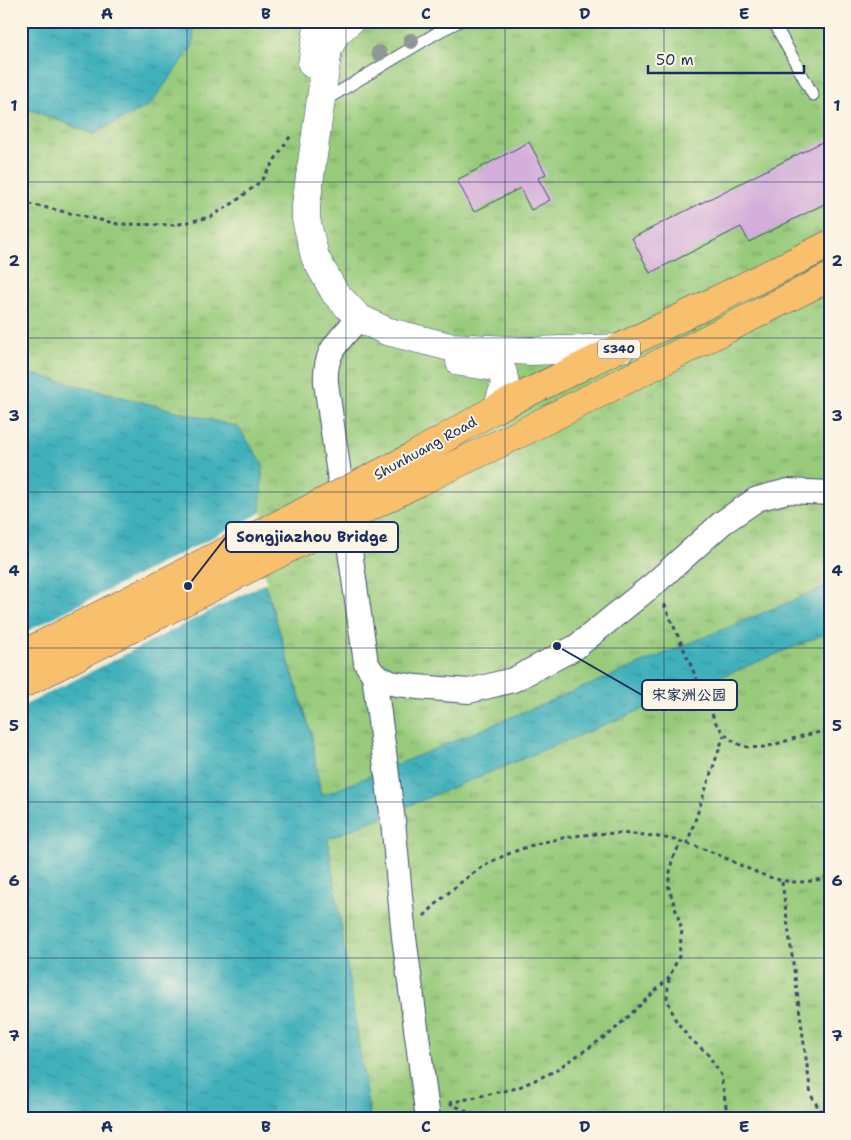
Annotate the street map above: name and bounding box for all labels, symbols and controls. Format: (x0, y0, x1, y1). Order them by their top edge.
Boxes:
text: A (101, 3, 113, 24)
text: B (261, 3, 271, 24)
text: C (421, 3, 431, 24)
text: D (579, 3, 591, 24)
text: E (739, 3, 749, 24)
scale bar (648, 42, 805, 74)
text: 50 m (656, 50, 694, 70)
text: 1 (10, 95, 18, 116)
text: 1 (833, 95, 841, 116)
text: 2 (8, 250, 20, 271)
text: 2 (831, 250, 843, 271)
road number: S340 (598, 339, 640, 358)
text: 3 (8, 405, 20, 426)
text: 3 (831, 405, 843, 426)
street label: Shunhuang Road (370, 412, 480, 484)
callout: Songjiazhou Bridge (226, 522, 398, 552)
text: Songjiazhou Bridge (236, 527, 388, 547)
text: 4 (8, 560, 20, 581)
text: 4 (831, 560, 843, 581)
callout: 宋家洲公园 (642, 680, 737, 710)
text: 宋家洲公园 (651, 685, 727, 705)
text: 5 (9, 715, 19, 736)
text: 5 (832, 715, 842, 736)
text: 6 (8, 870, 20, 891)
text: 6 (831, 870, 843, 891)
text: 7 (8, 1025, 20, 1046)
text: 7 (831, 1025, 843, 1046)
text: A (101, 1116, 113, 1137)
text: B (261, 1116, 271, 1137)
text: C (421, 1116, 431, 1137)
text: D (579, 1116, 591, 1137)
text: E (739, 1116, 749, 1137)

